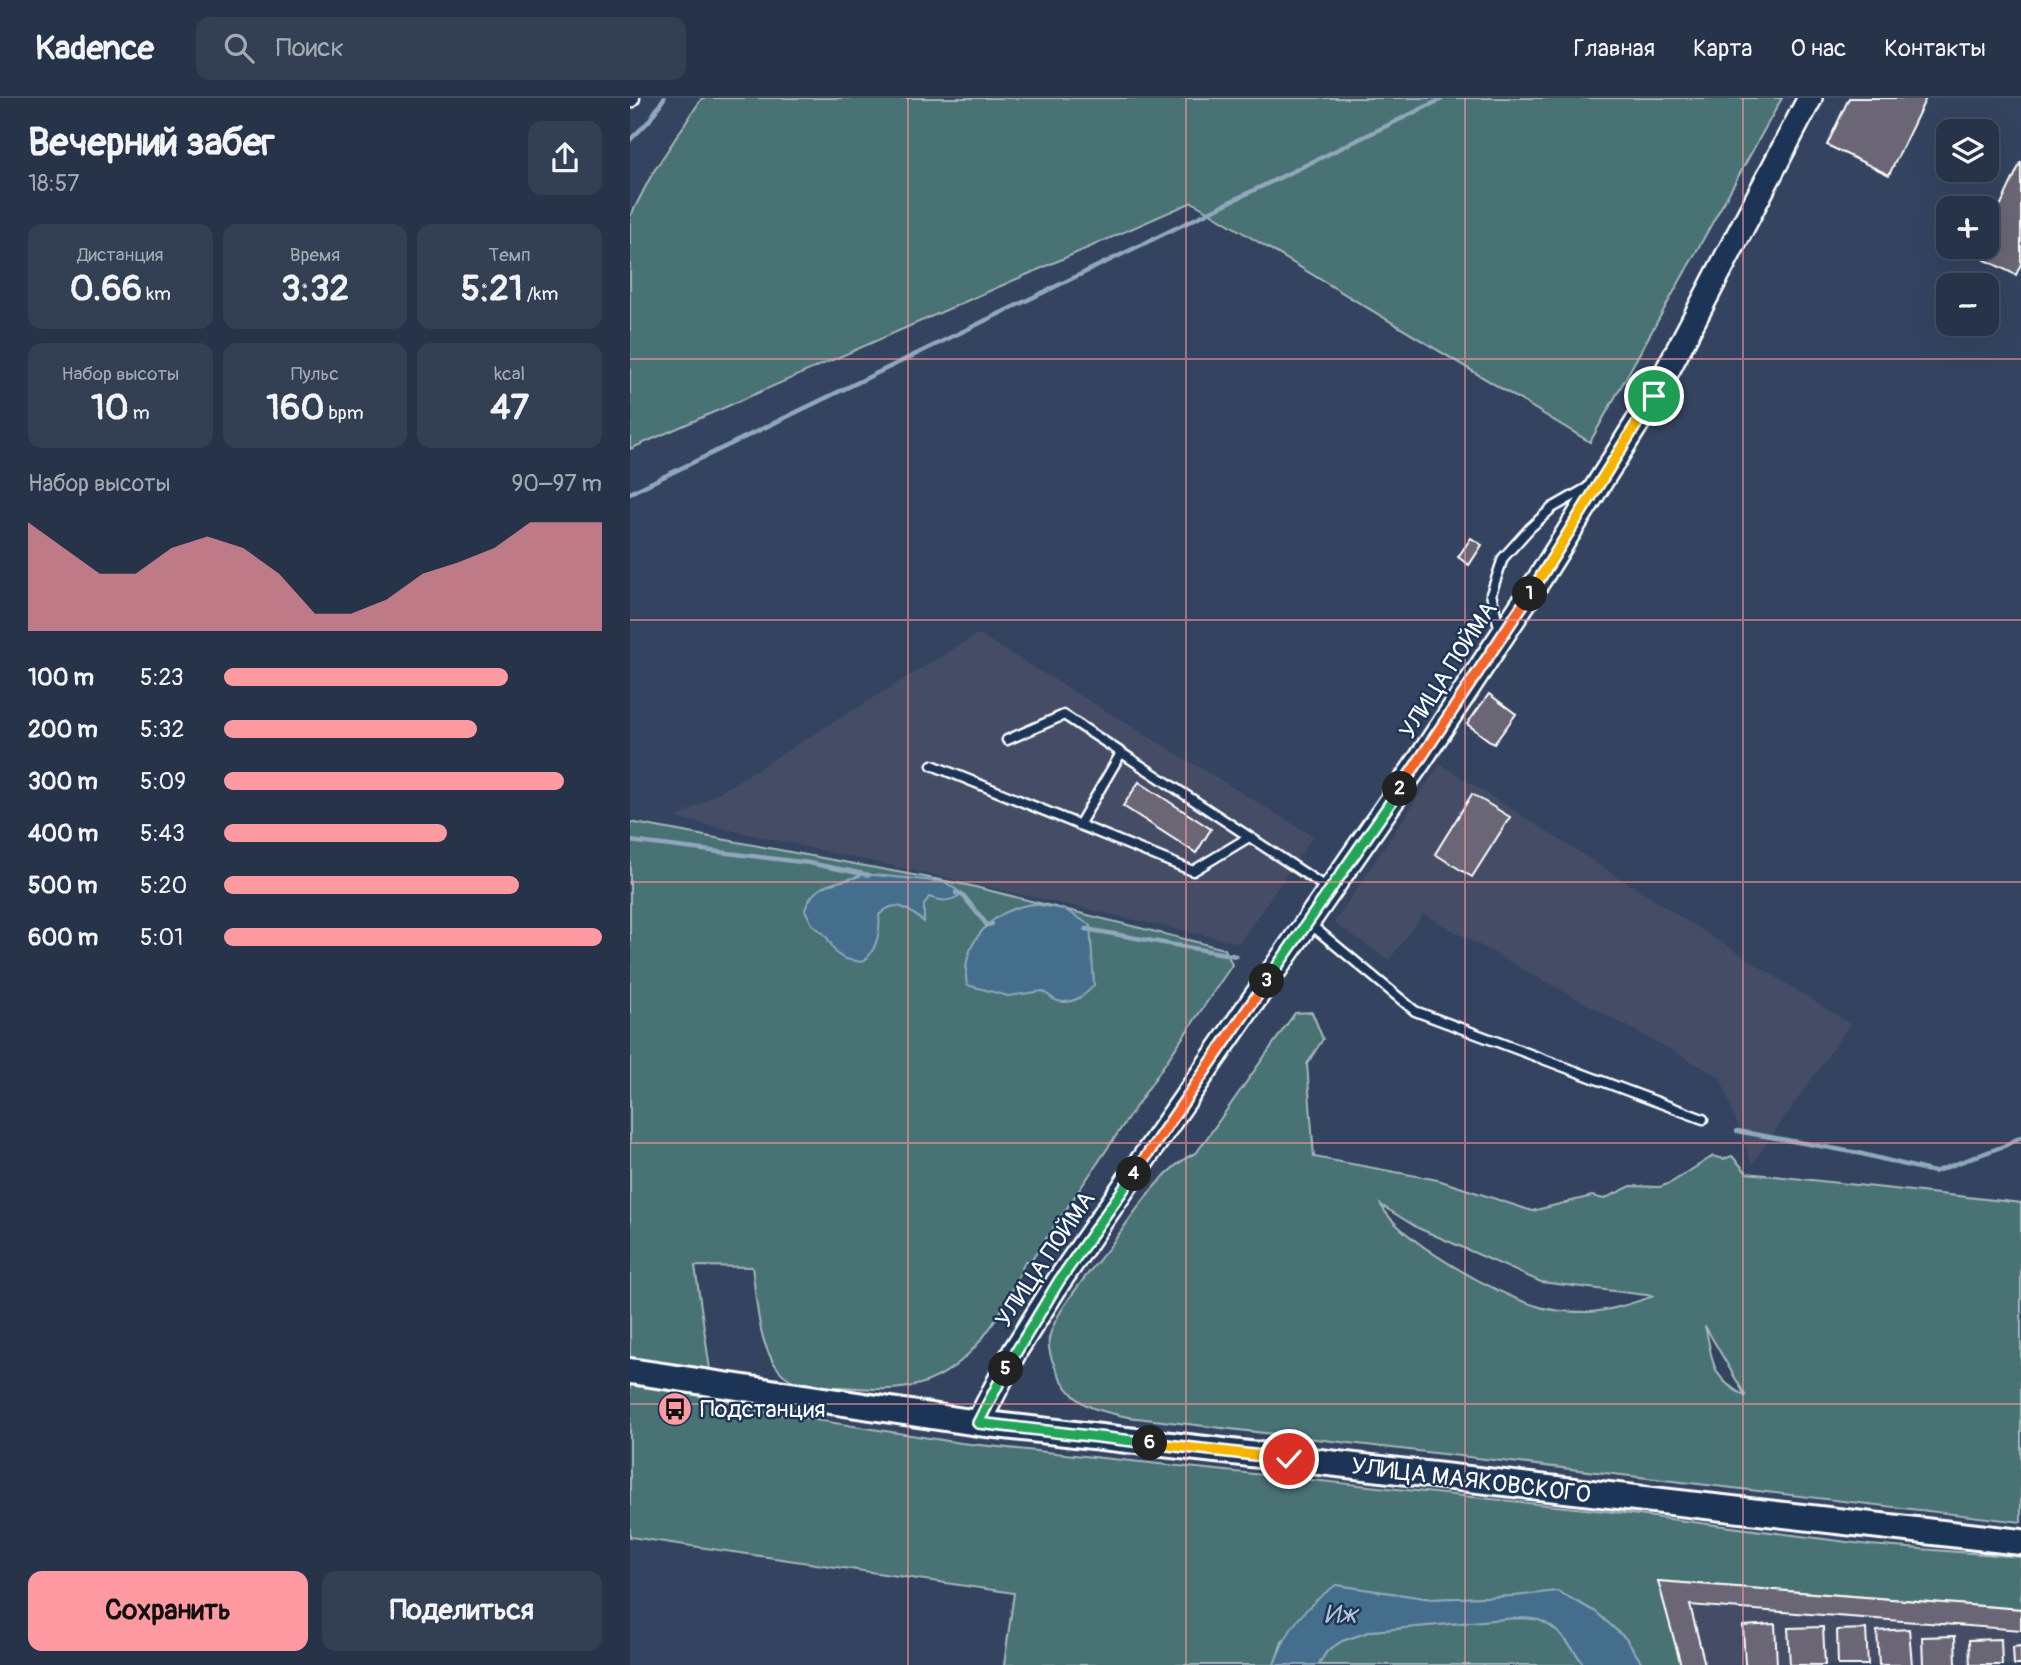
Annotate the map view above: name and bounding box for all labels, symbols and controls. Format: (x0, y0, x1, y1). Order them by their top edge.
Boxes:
search box (196, 17, 686, 80)
text: Kadence (35, 28, 154, 69)
icon: search (220, 29, 258, 67)
text: Поиск (276, 32, 344, 64)
text: Главная (1574, 34, 1655, 63)
text: Карта (1693, 34, 1753, 63)
text: О нас (1791, 34, 1846, 63)
text: Контакты (1884, 34, 1986, 63)
text: Вечерний забег (28, 119, 275, 167)
map controls (1936, 119, 1999, 336)
button: layers (1936, 119, 1999, 182)
button: share (528, 121, 602, 195)
text: 18:57 (28, 169, 79, 198)
button: + (1936, 196, 1999, 259)
text: Дистанция (77, 243, 163, 267)
text: Время (290, 243, 340, 267)
text: Темп (489, 243, 531, 267)
text: 0.66 (70, 267, 142, 311)
text: 3:32 (281, 267, 349, 311)
text: 5:21 (461, 267, 523, 311)
button: − (1936, 273, 1999, 336)
text: km (142, 282, 171, 306)
text: /km (523, 282, 558, 306)
text: Набор высоты (62, 362, 179, 386)
text: Пульс (291, 362, 339, 386)
text: kcal (494, 362, 525, 386)
pin (1624, 366, 1684, 426)
icon: arrive (1635, 377, 1673, 415)
text: 10 (91, 386, 129, 430)
text: 160 (266, 386, 324, 430)
text: 47 (490, 386, 529, 430)
text: m (129, 401, 150, 425)
text: bpm (324, 401, 364, 425)
text: Набор высоты (28, 469, 170, 498)
text: 90–97 m (511, 469, 602, 498)
pin: 1 (1513, 576, 1548, 612)
text: 1 (1526, 581, 1533, 605)
street label: УЛИЦА ПОЙМА (1393, 596, 1504, 744)
text: 100 m (28, 663, 94, 692)
text: 5:23 (140, 663, 184, 692)
text: 200 m (28, 715, 98, 744)
text: 5:32 (140, 715, 184, 744)
text: 300 m (28, 767, 98, 796)
text: 5:09 (140, 767, 186, 796)
pin: 2 (1382, 772, 1418, 806)
text: 2 (1394, 776, 1405, 800)
text: 400 m (28, 819, 98, 848)
text: 5:43 (140, 819, 185, 848)
text: 500 m (28, 871, 97, 900)
text: 5:20 (140, 871, 187, 900)
text: 600 m (28, 923, 98, 952)
text: 5:01 (140, 923, 183, 952)
pin: 3 (1250, 964, 1284, 998)
text: 3 (1261, 968, 1272, 992)
pin: 4 (1116, 1156, 1152, 1192)
text: 4 (1128, 1161, 1139, 1185)
street label: УЛИЦА ПОЙМА (989, 1186, 1102, 1333)
pin: 5 (988, 1352, 1024, 1386)
text: 5 (1000, 1356, 1011, 1380)
bus stop icon: Подстанция (656, 1390, 694, 1428)
place label: Подстанция (700, 1395, 826, 1424)
pin: 6 (1133, 1426, 1168, 1460)
pin (1259, 1429, 1319, 1489)
text: 6 (1144, 1430, 1155, 1454)
icon: check (1270, 1440, 1308, 1478)
street label: УЛИЦА МАЯКОВСКОГО (1350, 1451, 1592, 1510)
button: Сохранить (28, 1571, 308, 1651)
button: Поделиться (322, 1571, 602, 1651)
water label: Иж (1324, 1599, 1359, 1631)

